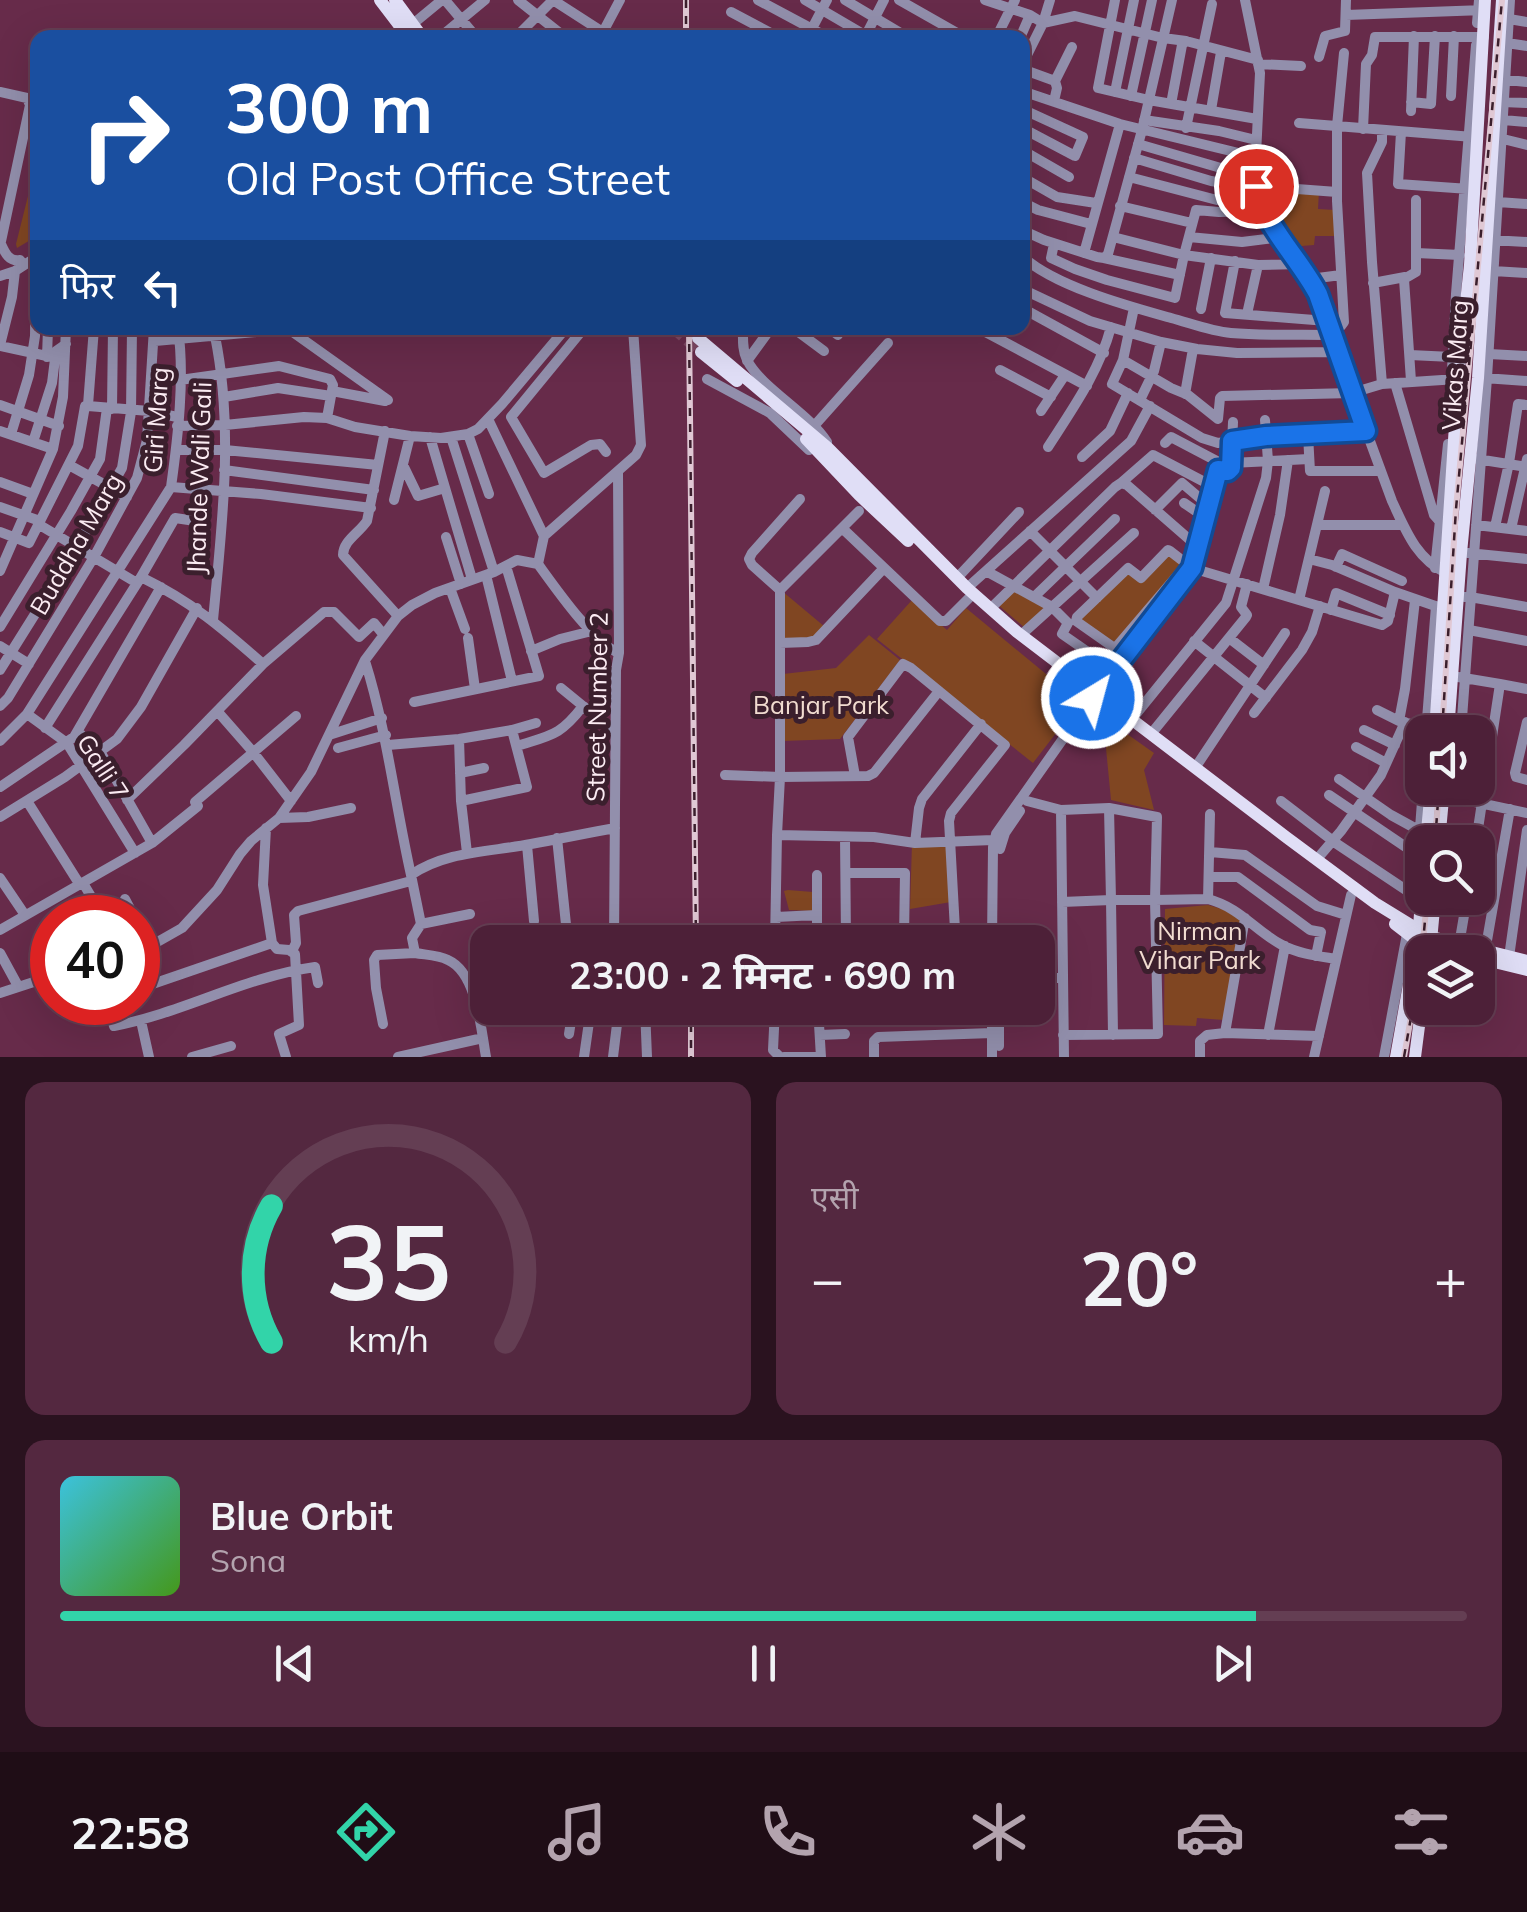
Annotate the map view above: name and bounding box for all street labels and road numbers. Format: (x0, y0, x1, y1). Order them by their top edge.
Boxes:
street label: Vikas Marg (1434, 299, 1475, 431)
street label: Giri Marg (136, 366, 175, 474)
street label: Jhande Wali Gali (180, 381, 217, 575)
street label: Buddha Marg (23, 468, 129, 620)
street label: Street Number 2 (579, 612, 614, 802)
street label: Galli 7 (71, 728, 136, 806)

